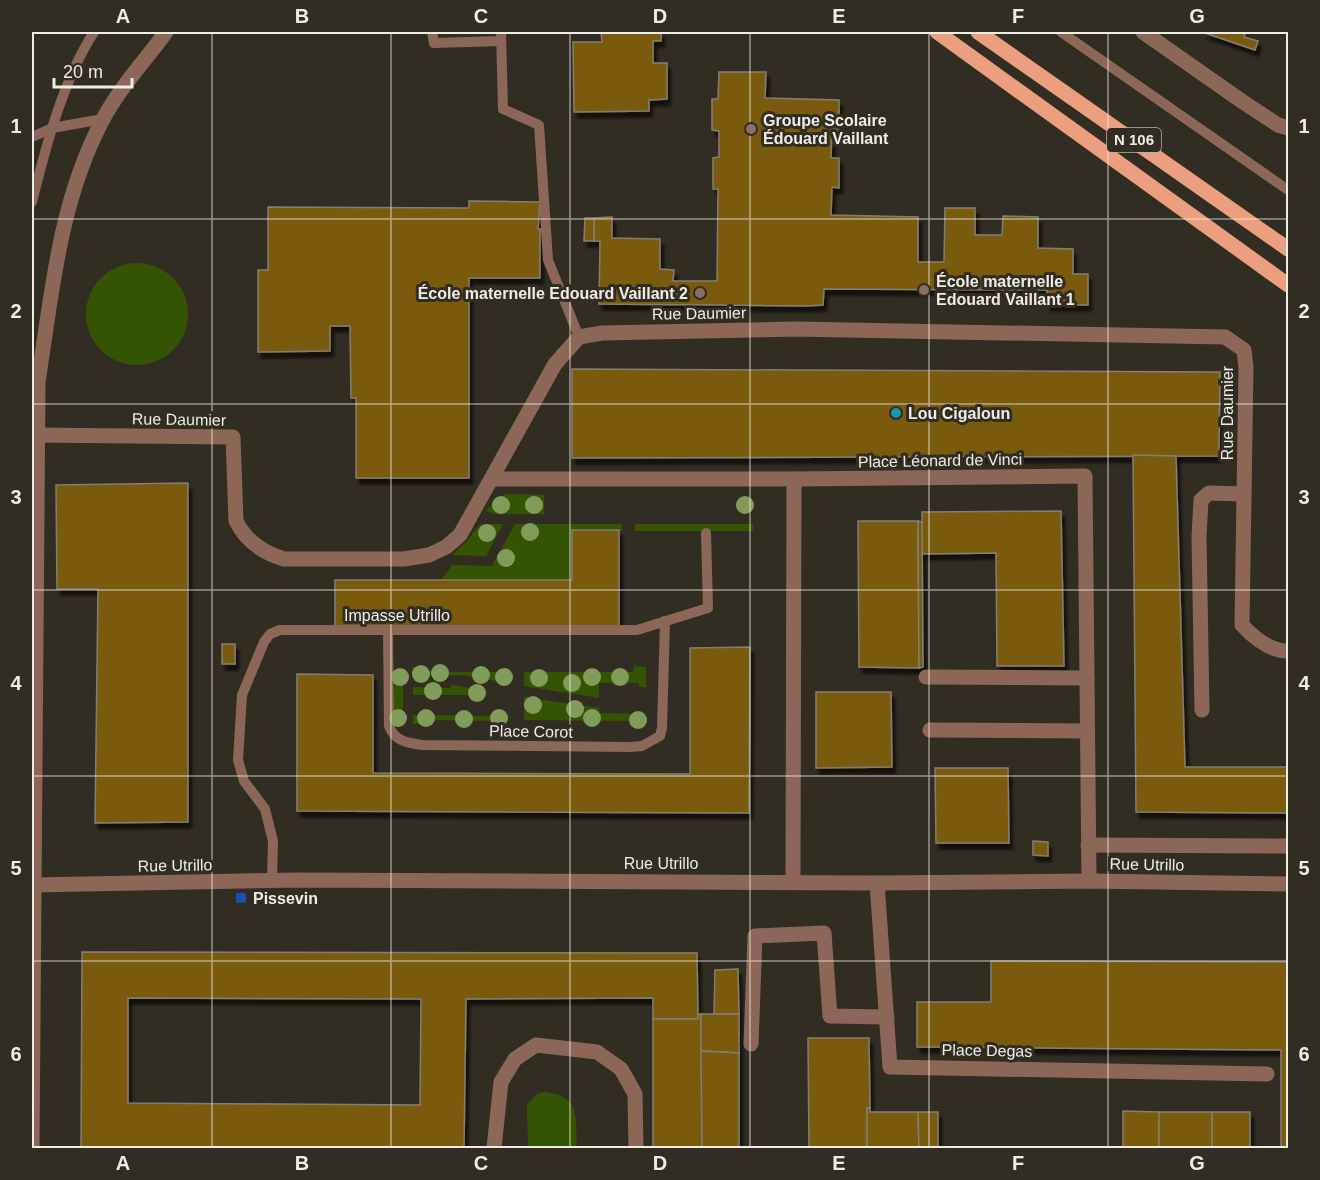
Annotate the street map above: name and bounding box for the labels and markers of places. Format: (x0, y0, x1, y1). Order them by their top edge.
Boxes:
place label: Groupe Scolaire Édouard Vaillant (763, 112, 889, 147)
marker: Groupe Scolaire Édouard Vaillant (744, 122, 758, 136)
place label: École maternelle Edouard Vaillant 1 (936, 272, 1075, 308)
marker: École maternelle Edouard Vaillant 1 (917, 283, 931, 297)
place label: École maternelle Edouard Vaillant 2 (418, 284, 688, 302)
marker: École maternelle Edouard Vaillant 2 (693, 286, 707, 300)
place label: Lou Cigaloun (908, 405, 1010, 422)
marker: Lou Cigaloun (889, 406, 903, 420)
place label: Pissevin (253, 890, 318, 907)
marker: Pissevin (234, 891, 248, 905)

